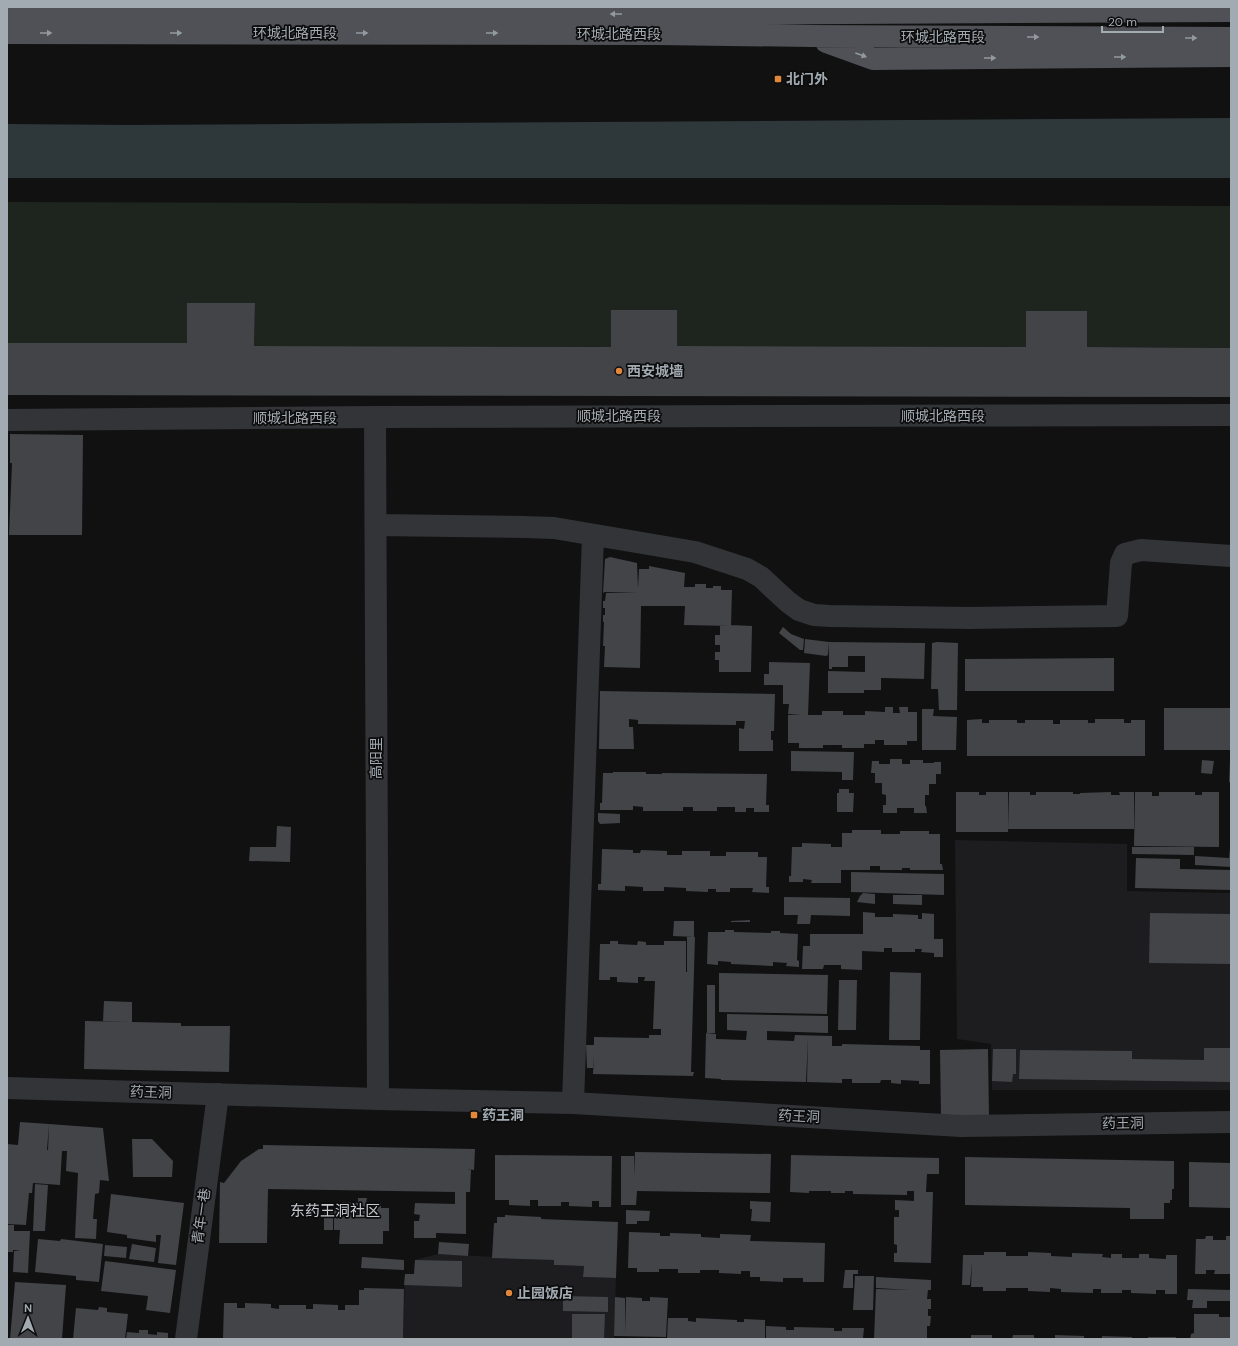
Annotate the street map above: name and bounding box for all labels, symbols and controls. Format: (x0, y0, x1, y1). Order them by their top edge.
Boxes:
scale bar (1102, 8, 1163, 34)
one-way arrow (609, 11, 622, 17)
text: 20 m (1108, 14, 1137, 30)
street label: 环城北路西段 (253, 24, 337, 42)
street label: 环城北路西段 (577, 25, 661, 43)
street label: 环城北路西段 (901, 28, 985, 46)
one-way arrow (40, 30, 53, 36)
one-way arrow (170, 30, 183, 36)
one-way arrow (356, 30, 369, 36)
one-way arrow (486, 30, 499, 36)
one-way arrow (1027, 34, 1040, 40)
one-way arrow (1185, 35, 1198, 41)
one-way arrow (856, 52, 868, 58)
one-way arrow (1114, 54, 1127, 60)
one-way arrow (984, 55, 997, 61)
place label: 北门外 (786, 70, 828, 88)
marker: 北门外 (773, 74, 783, 84)
place label: 西安城墙 (627, 362, 683, 380)
marker: 西安城墙 (614, 366, 624, 376)
street label: 顺城北路西段 (577, 407, 661, 425)
street label: 顺城北路西段 (901, 407, 985, 425)
street label: 顺城北路西段 (253, 409, 337, 427)
street label: 高阳里 (367, 737, 385, 779)
street label: 药王洞 (130, 1082, 172, 1102)
place label: 药王洞 (482, 1106, 524, 1124)
street label: 药王洞 (778, 1106, 820, 1126)
marker: 药王洞 (469, 1110, 479, 1120)
street label: 药王洞 (1102, 1114, 1144, 1132)
street label: 青年一巷 (188, 1187, 214, 1245)
district label: 东药王洞社区 (290, 1201, 380, 1221)
place label: 止园饭店 (517, 1284, 573, 1302)
marker: 止园饭店 (504, 1288, 514, 1298)
north arrow (8, 1298, 48, 1338)
text: N (24, 1301, 32, 1315)

